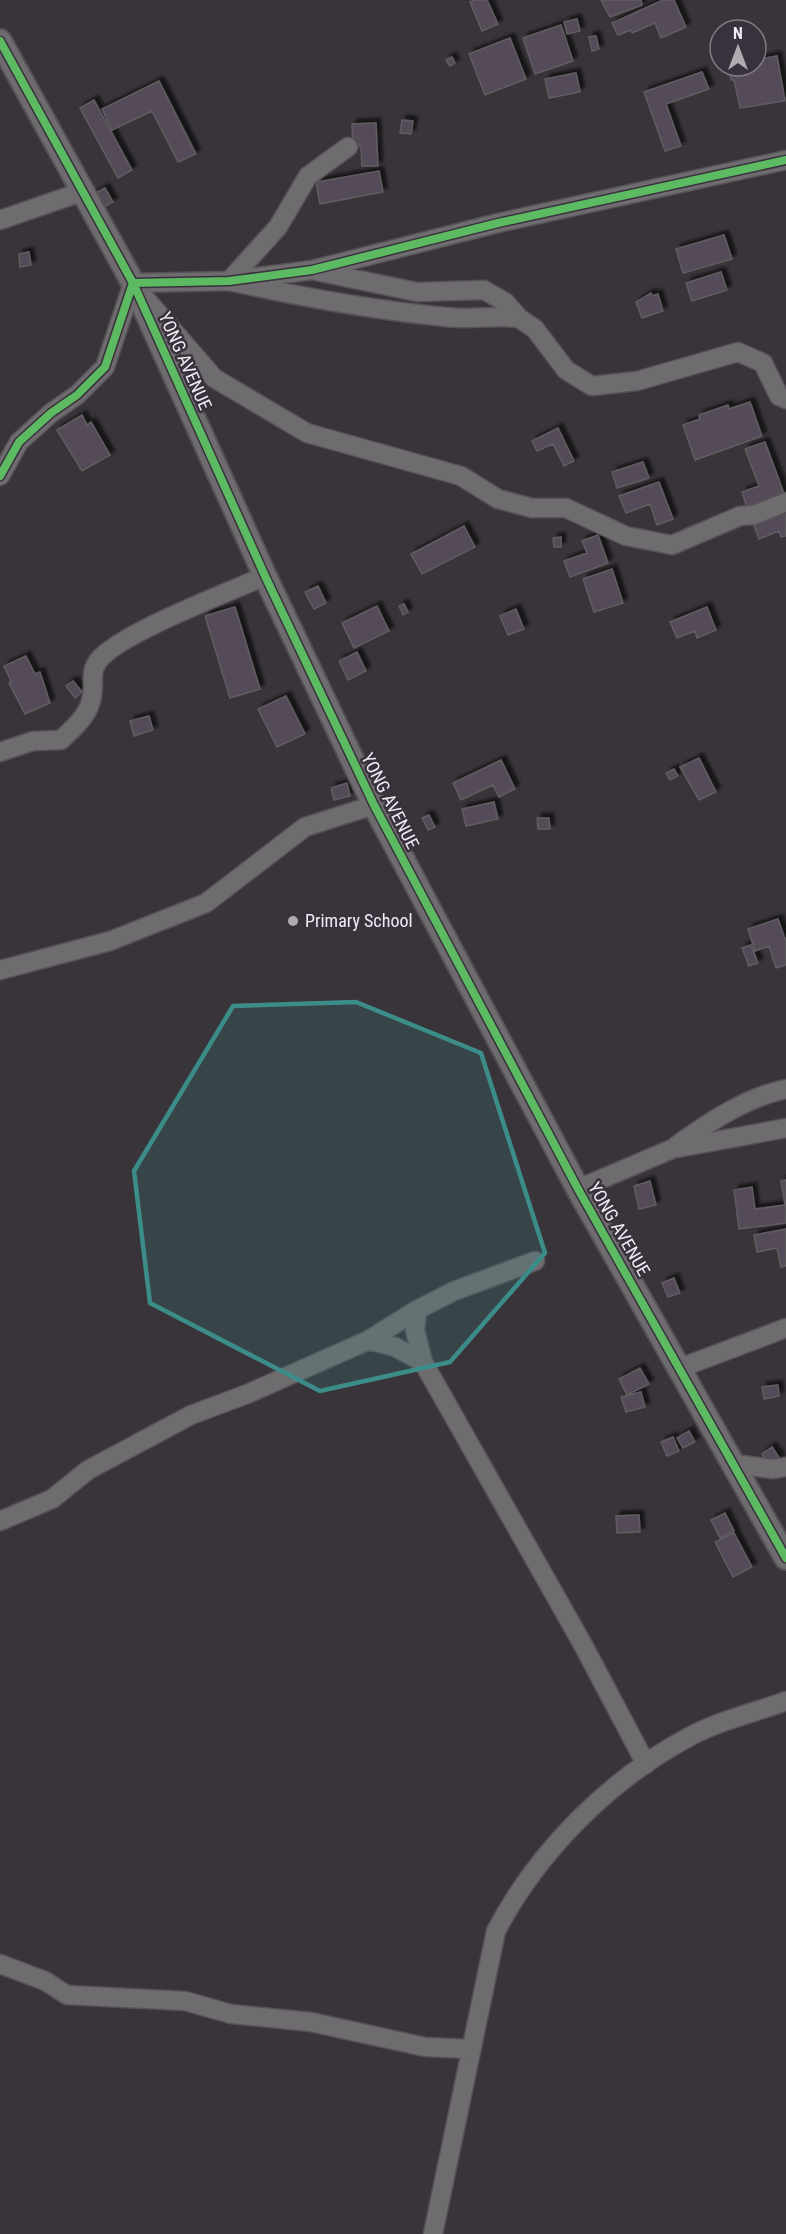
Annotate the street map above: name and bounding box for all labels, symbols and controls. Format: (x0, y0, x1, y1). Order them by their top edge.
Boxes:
north arrow (708, 18, 768, 78)
text: N (733, 24, 743, 43)
street label: YONG AVENUE (155, 309, 216, 413)
street label: YONG AVENUE (357, 749, 424, 852)
place label: Primary School (305, 910, 413, 931)
marker: Primary School (286, 914, 300, 928)
street label: YONG AVENUE (584, 1178, 655, 1279)

